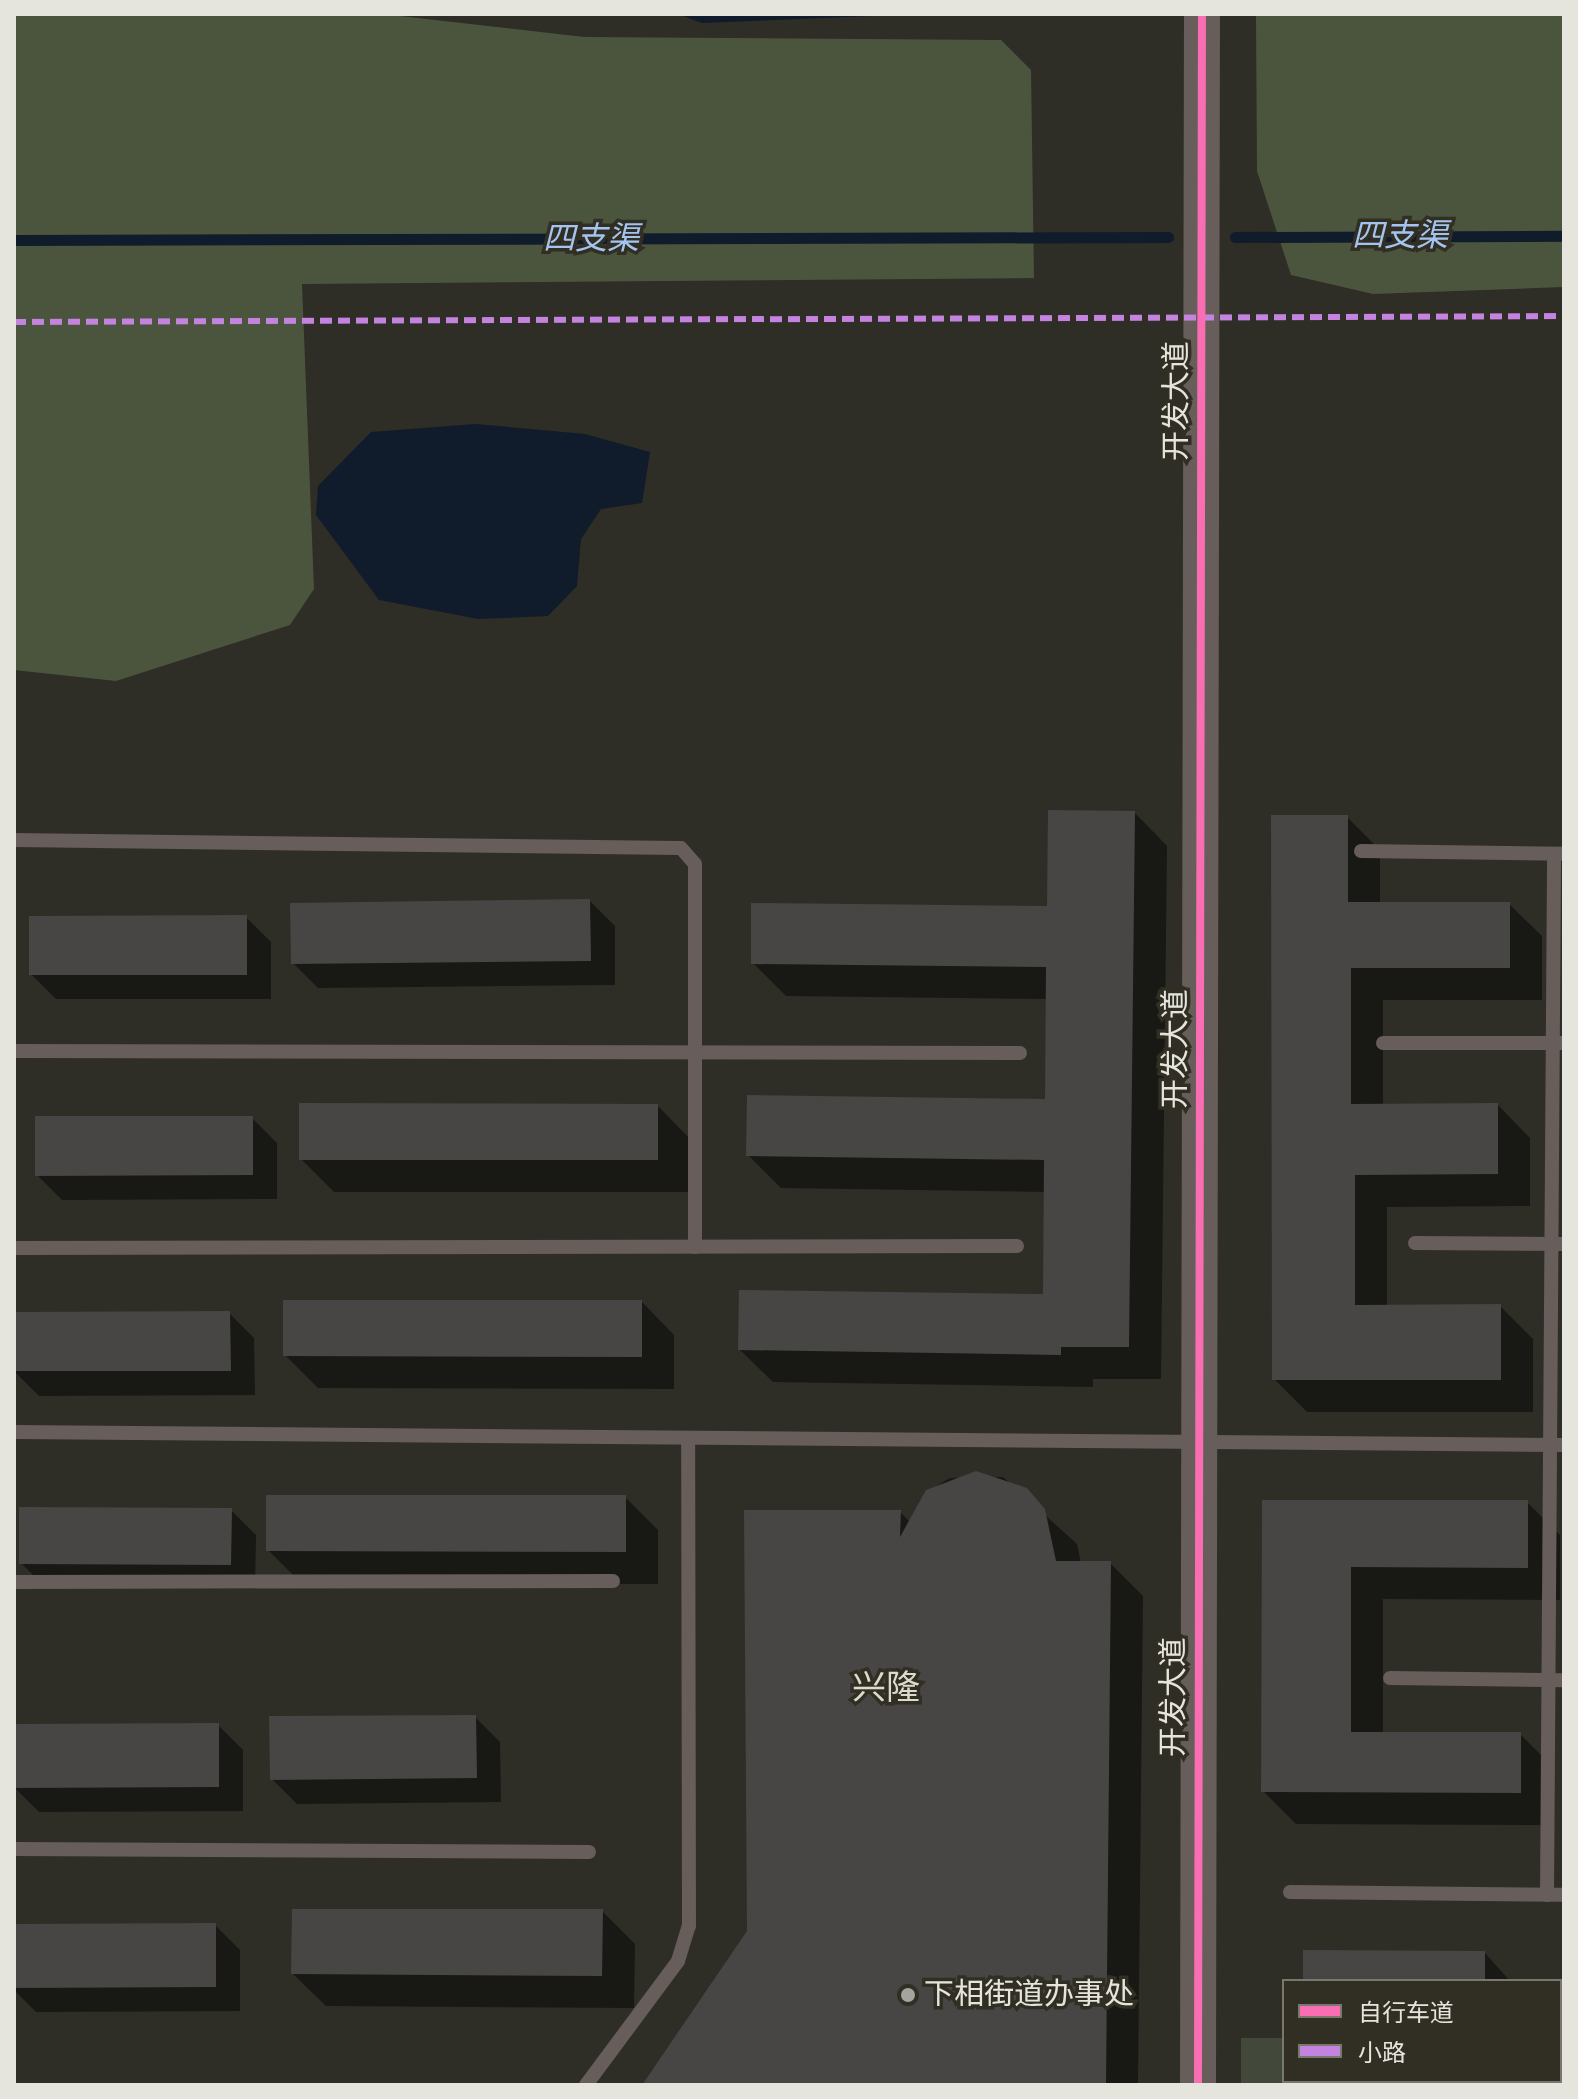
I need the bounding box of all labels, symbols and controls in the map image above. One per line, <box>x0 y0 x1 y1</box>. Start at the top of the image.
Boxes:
water label: 四支渠 <box>1352 217 1448 255</box>
water label: 四支渠 <box>543 220 639 258</box>
street label: 开发大道 <box>1159 341 1195 461</box>
street label: 开发大道 <box>1158 989 1194 1109</box>
street label: 开发大道 <box>1156 1637 1192 1757</box>
district label: 兴隆 <box>852 1670 920 1710</box>
place label: 下相街道办事处 <box>924 1977 1134 2013</box>
legend <box>1282 1979 1562 2083</box>
marker: 下相街道办事处 <box>899 1986 917 2004</box>
text: 自行车道 <box>1358 2002 1454 2026</box>
text: 小路 <box>1358 2042 1406 2066</box>

